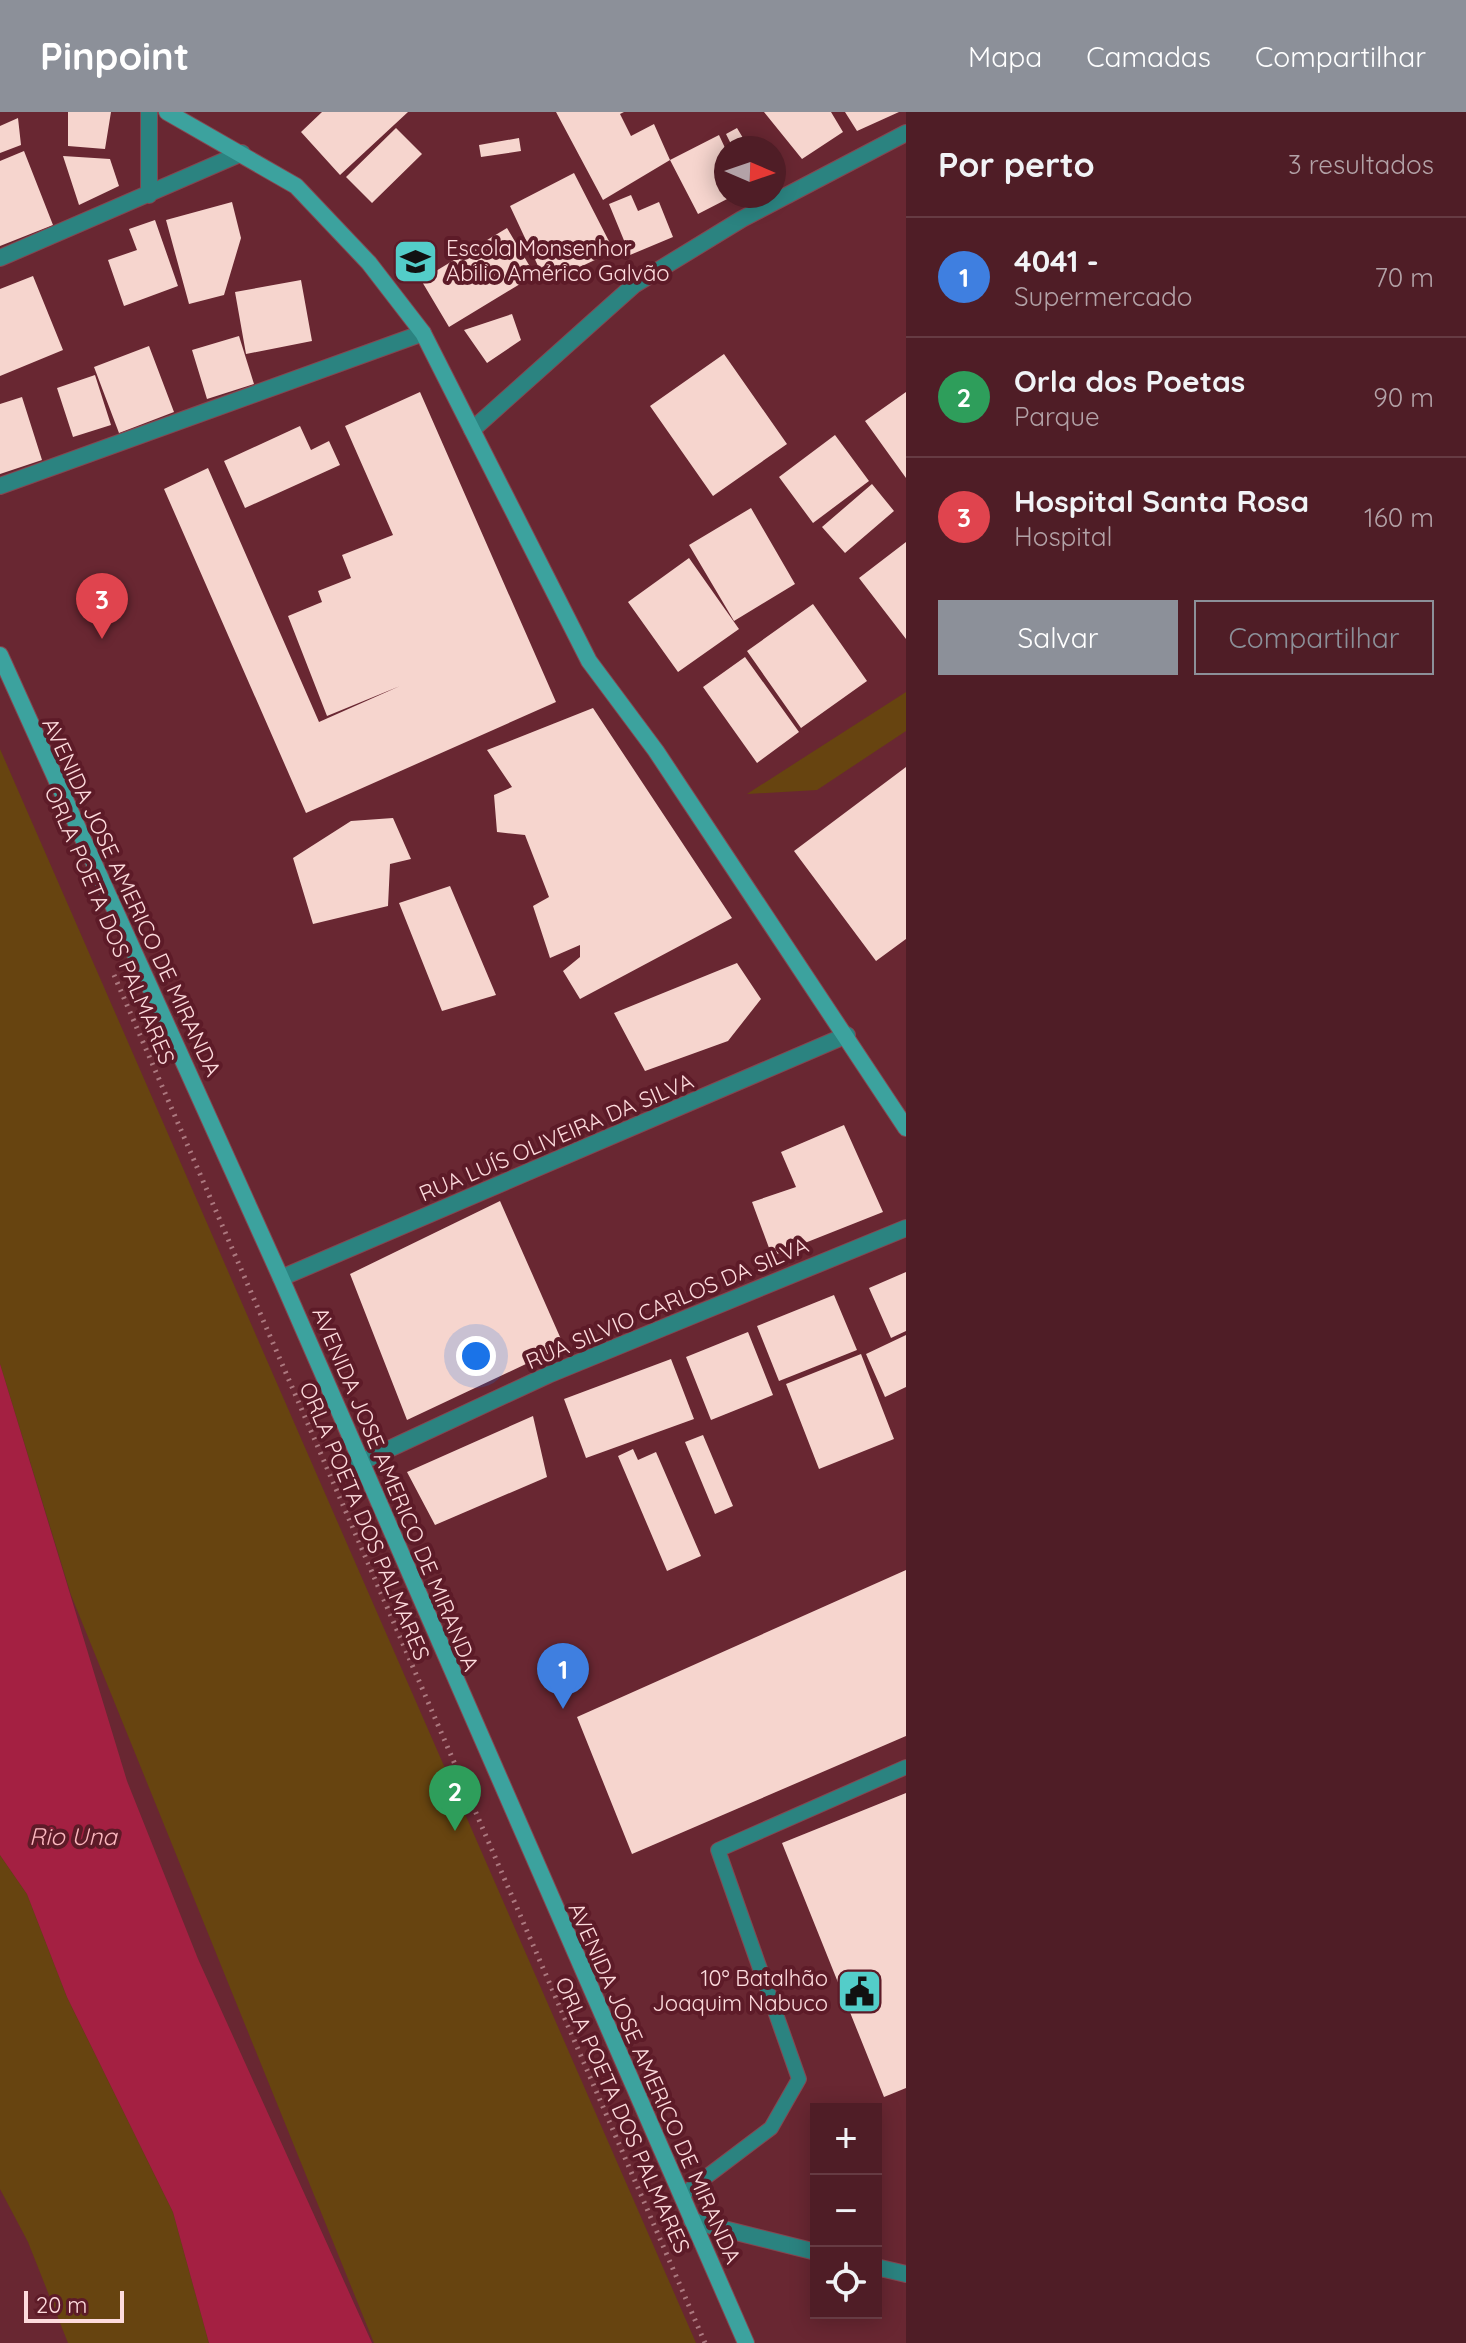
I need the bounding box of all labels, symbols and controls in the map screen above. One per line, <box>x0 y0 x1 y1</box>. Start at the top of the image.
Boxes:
text: Pinpoint <box>40 32 189 80</box>
text: Mapa <box>968 39 1042 74</box>
text: Camadas <box>1086 39 1211 74</box>
text: Compartilhar <box>1255 39 1426 74</box>
north arrow <box>714 136 786 208</box>
text: Por perto <box>938 143 1095 186</box>
text: 3 resultados <box>1288 148 1434 181</box>
place label: Escola Monsenhor Abilio Américo Galvão <box>446 234 670 287</box>
school or university icon: Escola Monsenhor Abilio Américo Galvão <box>391 237 439 285</box>
text: 4041 - <box>1014 242 1099 280</box>
text: 1 <box>959 261 969 294</box>
text: 70 m <box>1374 261 1434 294</box>
text: Supermercado <box>1014 280 1192 313</box>
text: Orla dos Poetas <box>1014 362 1245 400</box>
text: 2 <box>957 381 971 414</box>
text: 90 m <box>1373 381 1434 414</box>
text: Parque <box>1014 400 1100 433</box>
text: Hospital Santa Rosa <box>1014 482 1309 520</box>
text: 3 <box>957 501 971 534</box>
text: 160 m <box>1364 501 1434 534</box>
text: Hospital <box>1014 520 1113 553</box>
pin: 3 <box>76 573 128 639</box>
button: Salvar <box>938 600 1178 675</box>
button: Compartilhar <box>1194 600 1434 675</box>
street label: AVENIDA JOSE AMERICO DE MIRANDA <box>36 713 228 1081</box>
street label: ORLA POETA DOS PALMARES <box>39 782 181 1068</box>
street label: RUA LUÍS OLIVEIRA DA SILVA <box>415 1066 697 1208</box>
street label: RUA SILVIO CARLOS DA SILVA <box>521 1231 813 1375</box>
street label: AVENIDA JOSE AMERICO DE MIRANDA <box>306 1303 486 1675</box>
your location <box>456 1336 496 1376</box>
street label: ORLA POETA DOS PALMARES <box>294 1378 436 1664</box>
pin: 1 <box>537 1643 589 1709</box>
pin: 2 <box>429 1765 481 1831</box>
water label: Rio Una <box>29 1821 118 1851</box>
street label: AVENIDA JOSE AMERICO DE MIRANDA <box>562 1898 748 2268</box>
place label: 10º Batalhão Joaquim Nabuco <box>652 1964 828 2017</box>
public building icon: 10º Batalhão Joaquim Nabuco <box>835 1967 883 2015</box>
street label: ORLA POETA DOS PALMARES <box>549 1972 697 2258</box>
map controls <box>810 2103 882 2319</box>
button: + <box>810 2103 882 2175</box>
button: − <box>810 2175 882 2247</box>
button: locate <box>810 2247 882 2319</box>
scale bar <box>24 2287 124 2323</box>
text: 20 m <box>36 2291 87 2319</box>

